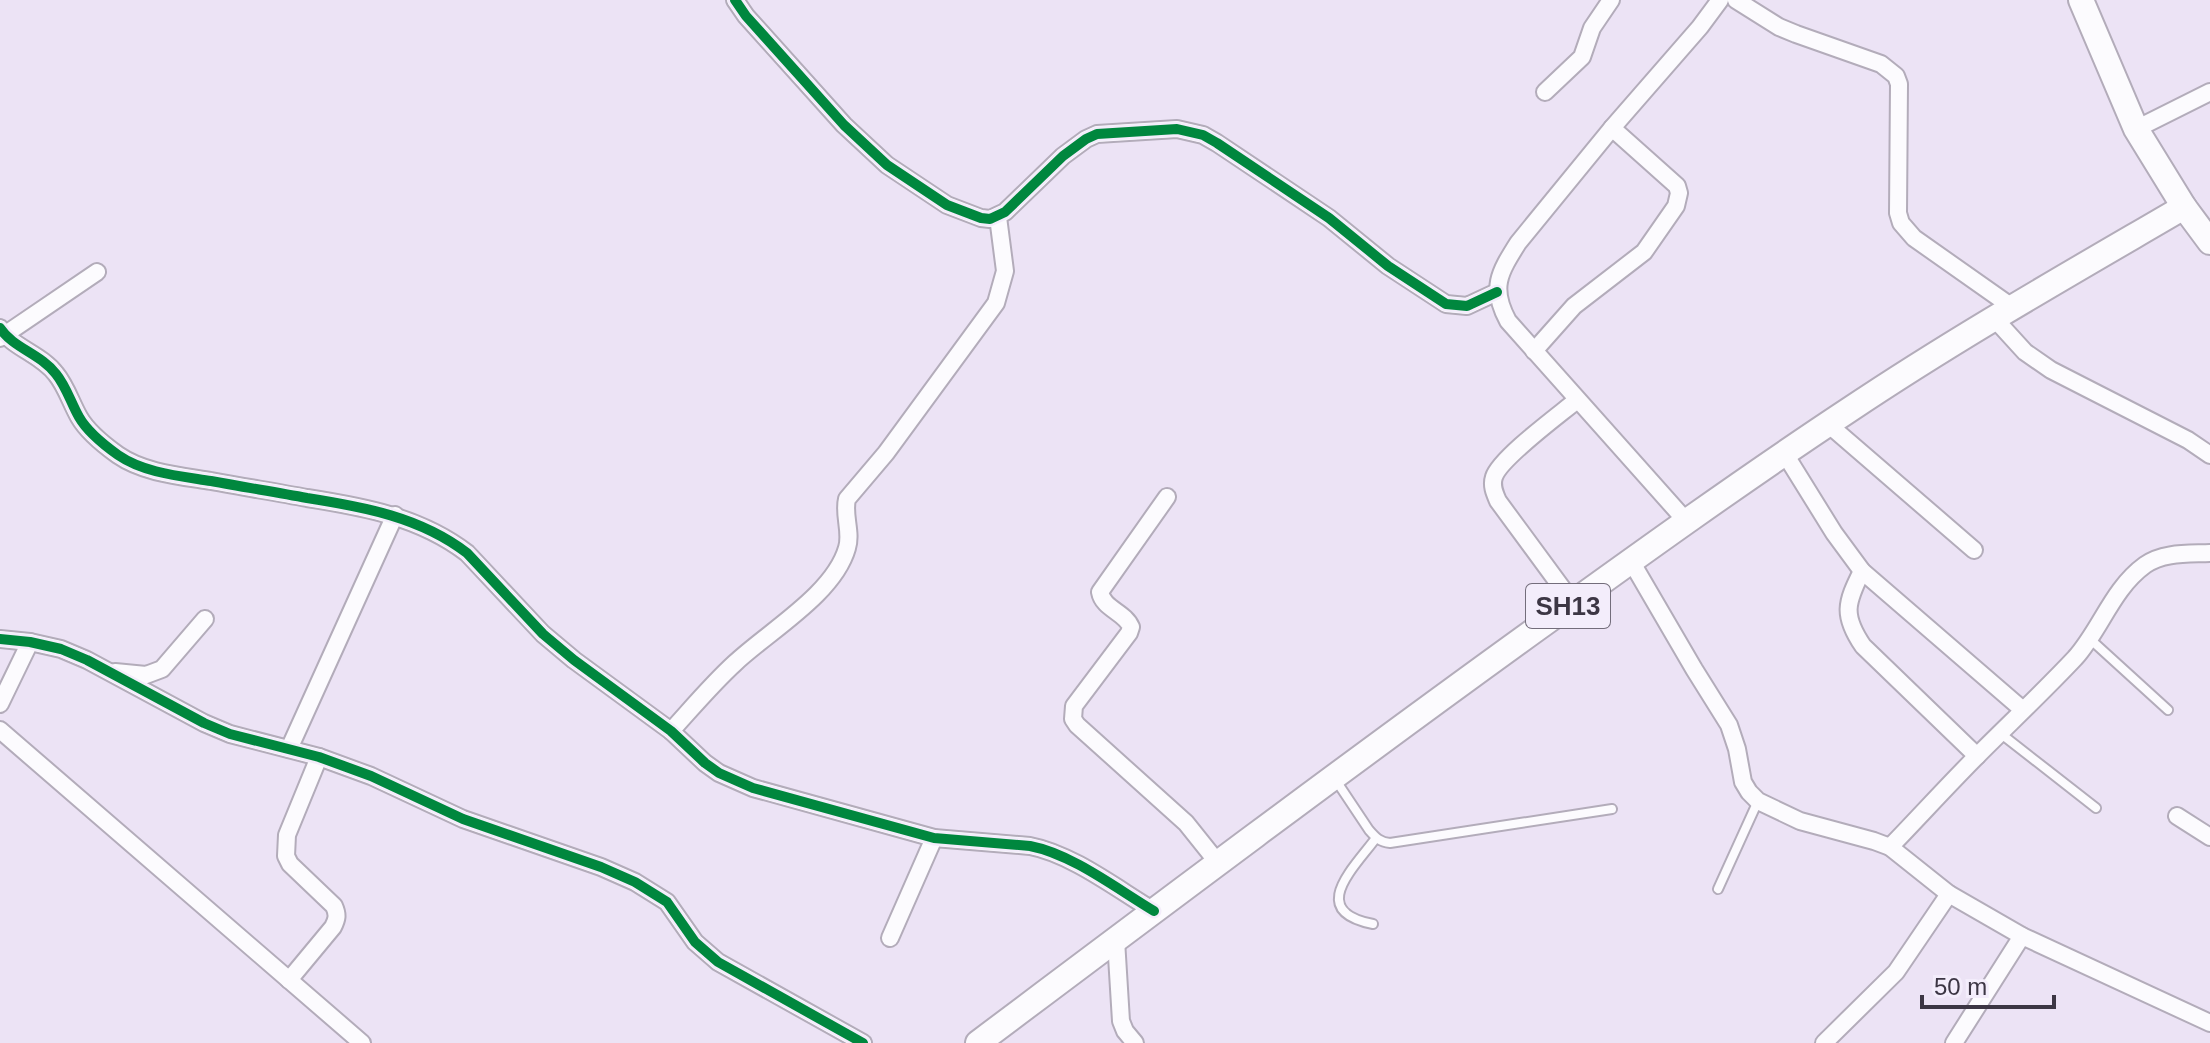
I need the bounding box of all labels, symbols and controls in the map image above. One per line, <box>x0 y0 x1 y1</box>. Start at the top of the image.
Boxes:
road number: SH13 <box>1526 584 1610 628</box>
scale bar <box>1922 959 2054 1009</box>
text: 50 m <box>1934 973 1987 1000</box>

